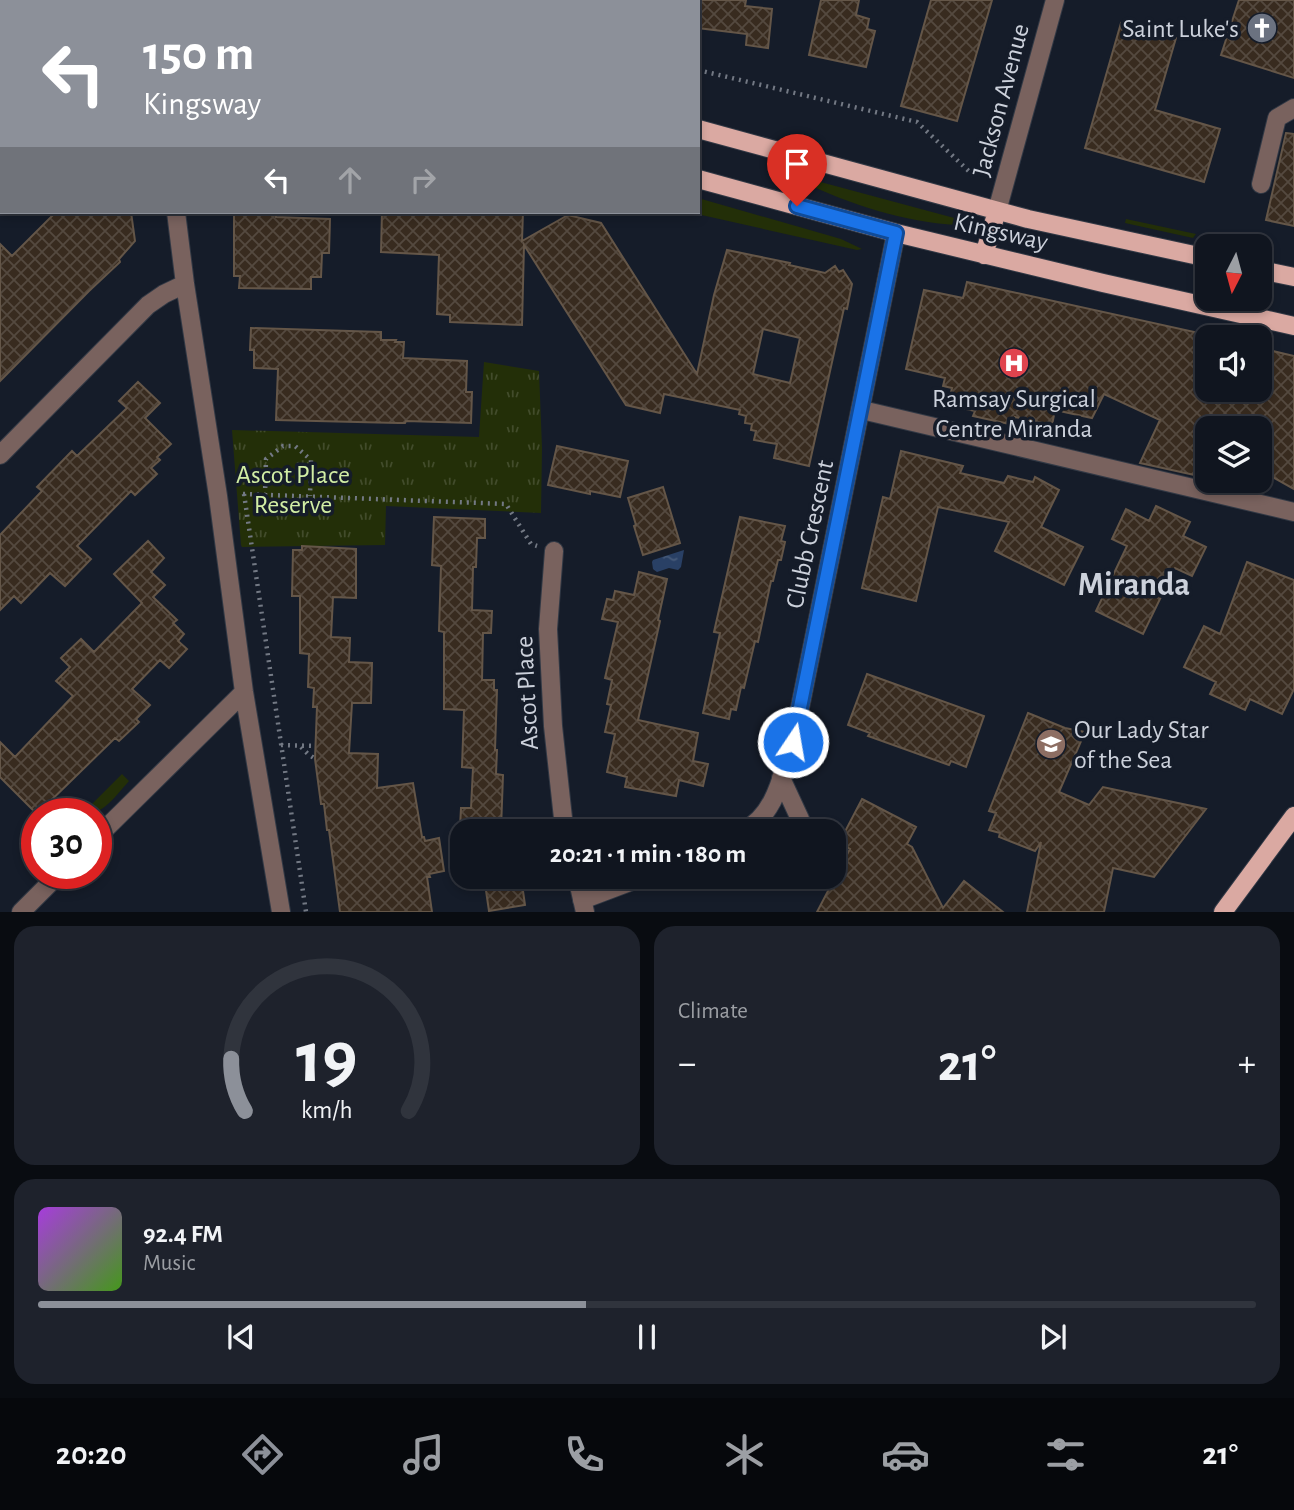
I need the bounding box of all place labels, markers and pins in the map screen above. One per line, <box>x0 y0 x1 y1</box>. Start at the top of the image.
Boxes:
church icon: Saint Luke's <box>1245 11 1279 45</box>
place label: Saint Luke's <box>1122 16 1239 42</box>
pin <box>767 134 827 206</box>
hospital icon: Ramsay Surgical Centre Miranda <box>997 346 1031 380</box>
place label: Ramsay Surgical Centre Miranda <box>932 386 1096 442</box>
place label: Our Lady Star of the Sea <box>1074 717 1209 773</box>
school or university icon: Our Lady Star of the Sea <box>1034 727 1068 761</box>

